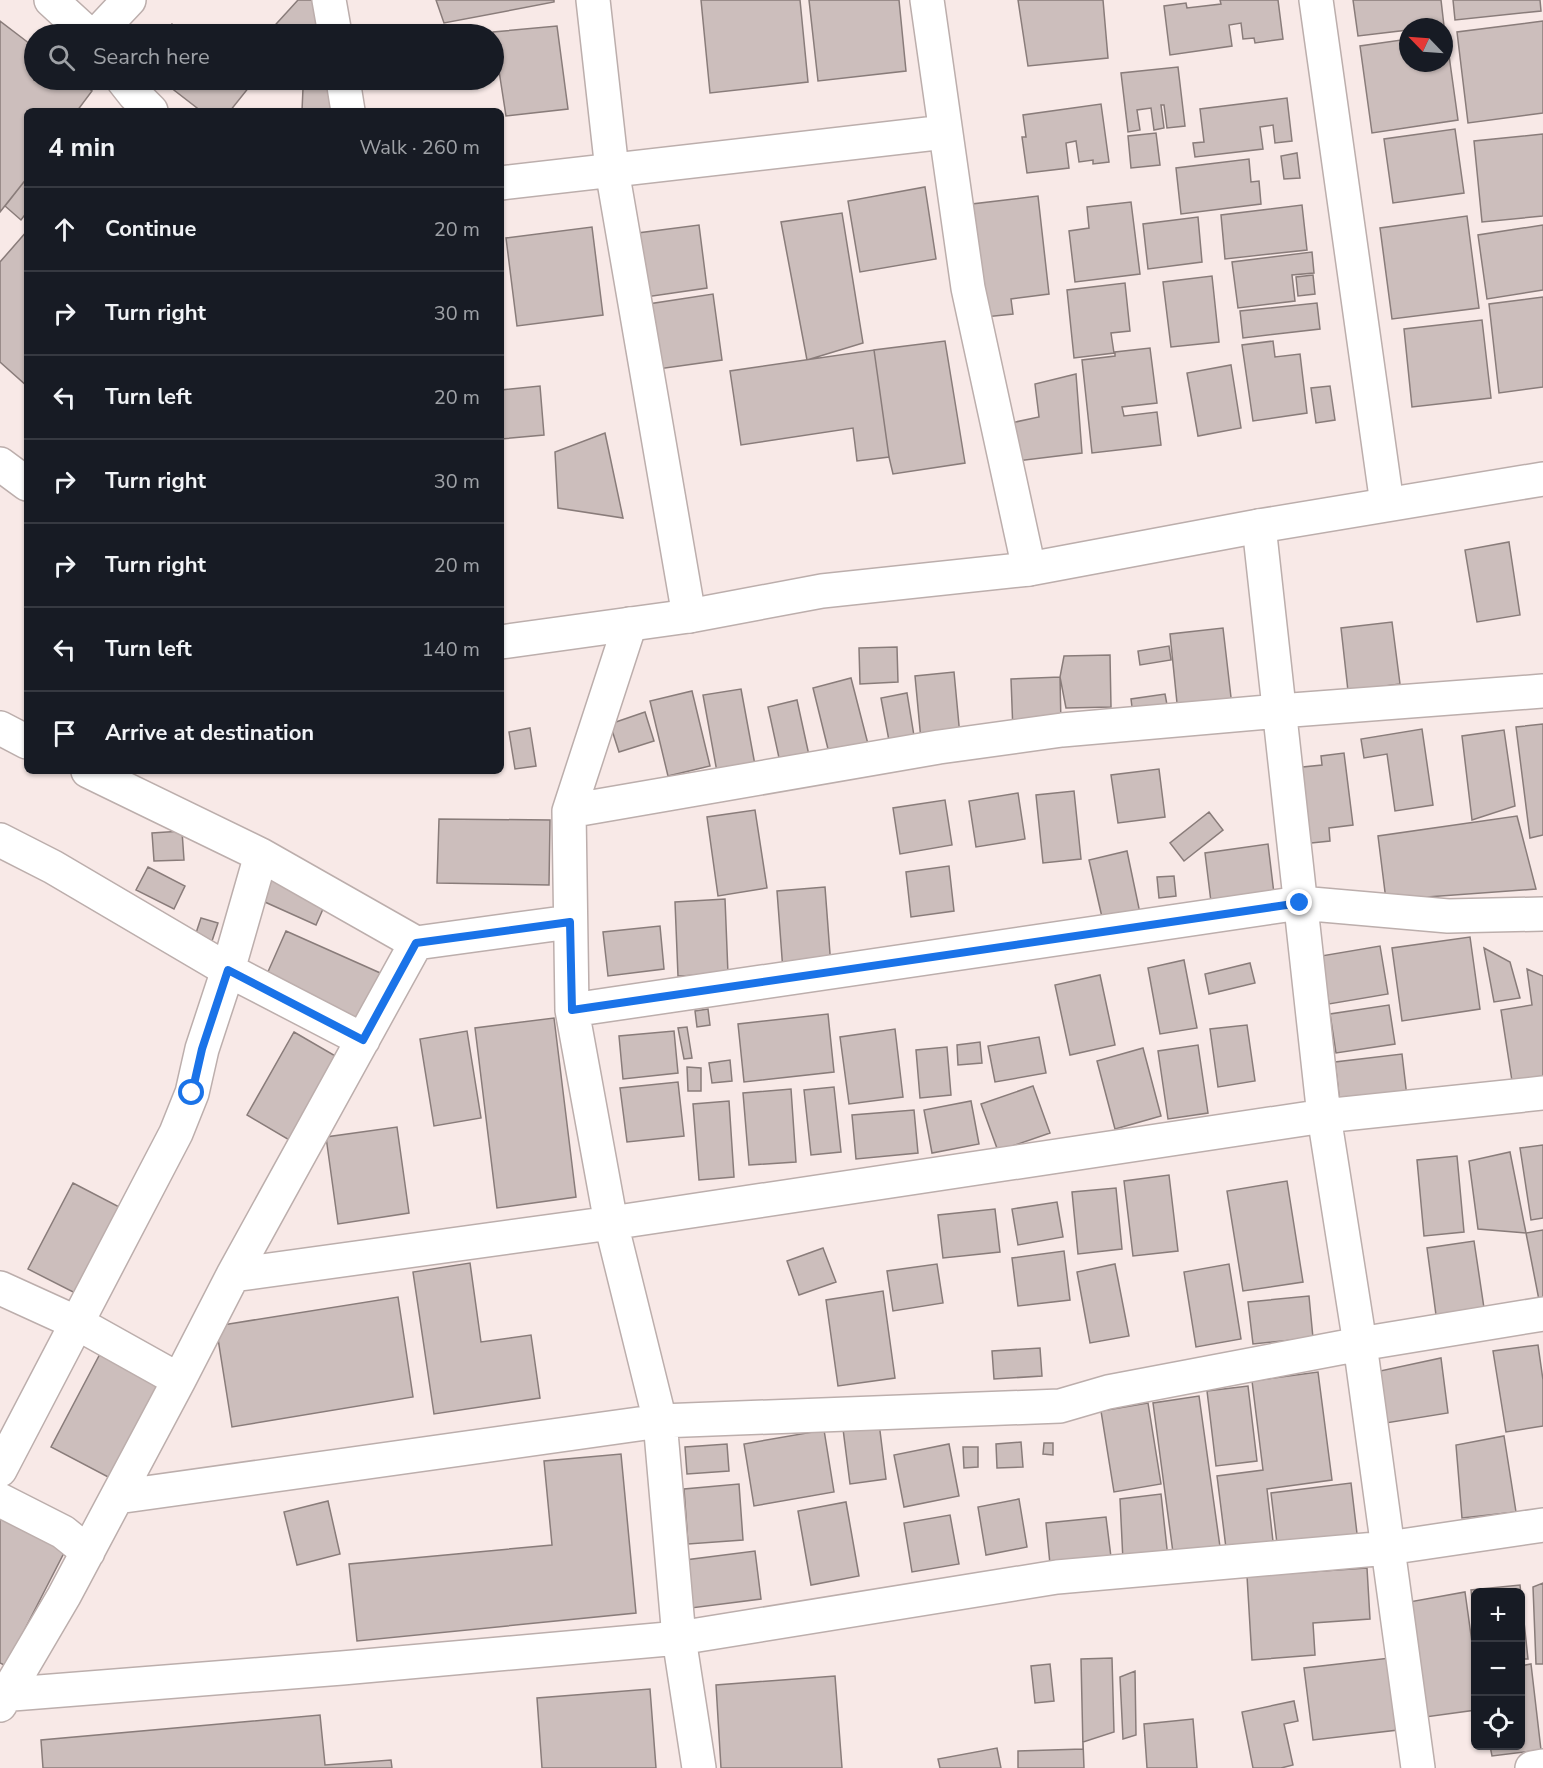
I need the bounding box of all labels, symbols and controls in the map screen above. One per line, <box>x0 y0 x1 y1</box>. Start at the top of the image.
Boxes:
north arrow <box>1399 18 1453 72</box>
search box <box>24 24 504 90</box>
icon: search <box>45 41 78 74</box>
text: Search here <box>93 42 210 72</box>
text: 4 min <box>48 130 115 165</box>
text: Walk · 260 m <box>360 134 480 161</box>
icon: ahead <box>48 213 81 246</box>
text: Continue <box>105 214 196 244</box>
text: 20 m <box>434 216 480 243</box>
icon: right <box>48 297 81 330</box>
text: Turn right <box>105 298 206 328</box>
text: 30 m <box>434 300 480 327</box>
icon: left <box>48 381 81 414</box>
text: Turn left <box>105 382 192 412</box>
text: 20 m <box>434 384 480 411</box>
icon: right <box>48 465 81 498</box>
text: Turn right <box>105 466 206 496</box>
text: 30 m <box>434 468 480 495</box>
icon: right <box>48 549 81 582</box>
text: Turn right <box>105 550 206 580</box>
text: 20 m <box>434 552 480 579</box>
icon: left <box>48 633 81 666</box>
text: Turn left <box>105 634 192 664</box>
text: 140 m <box>422 636 480 663</box>
icon: arrive <box>48 717 81 750</box>
text: Arrive at destination <box>105 718 314 748</box>
route end <box>1286 889 1312 915</box>
route start <box>178 1079 204 1105</box>
map controls <box>1471 1588 1525 1750</box>
button: + <box>1471 1588 1525 1642</box>
button: − <box>1471 1642 1525 1696</box>
button: locate <box>1471 1696 1525 1750</box>

